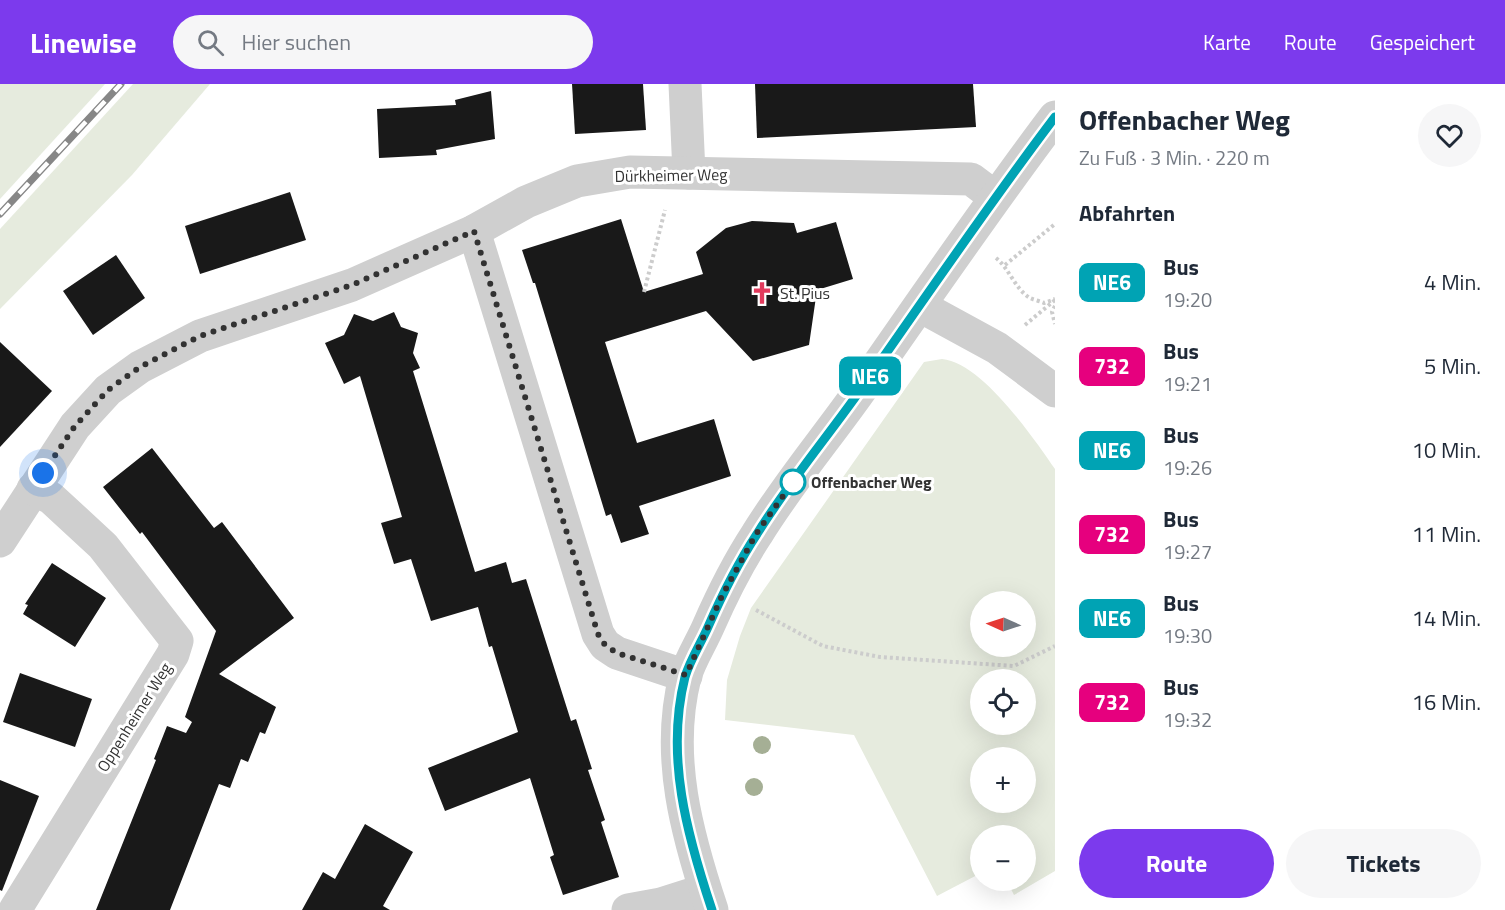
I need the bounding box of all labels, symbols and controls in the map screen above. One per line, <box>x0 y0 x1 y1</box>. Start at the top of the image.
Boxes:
search box <box>173 15 593 69</box>
text: Linewise <box>30 21 137 64</box>
text: Hier suchen <box>242 25 351 59</box>
icon: search <box>194 26 227 59</box>
text: Karte <box>1203 26 1251 58</box>
text: Route <box>1284 26 1337 58</box>
text: Gespeichert <box>1370 26 1475 58</box>
text: Offenbacher Weg <box>1079 98 1290 141</box>
button: heart <box>1418 104 1481 167</box>
text: Zu Fuß · 3 Min. · 220 m <box>1079 142 1270 173</box>
street label: Dürkheimer Weg <box>614 162 728 188</box>
text: Abfahrten <box>1079 196 1175 230</box>
text: Bus <box>1163 250 1199 284</box>
text: 4 Min. <box>1424 265 1481 299</box>
text: NE6 <box>1093 266 1131 298</box>
church icon: St. Pius <box>749 280 775 306</box>
place label: St. Pius <box>780 281 830 305</box>
text: 19:20 <box>1163 284 1212 315</box>
text: Bus <box>1163 334 1199 368</box>
text: 5 Min. <box>1424 349 1481 383</box>
text: 732 <box>1094 350 1130 382</box>
line badge: NE6 <box>836 356 904 396</box>
text: NE6 <box>851 360 889 392</box>
text: 19:21 <box>1163 368 1212 399</box>
text: Bus <box>1163 418 1199 452</box>
text: 10 Min. <box>1412 433 1481 467</box>
text: NE6 <box>1093 434 1131 466</box>
text: 19:26 <box>1163 452 1212 483</box>
your location <box>28 458 58 488</box>
marker: Offenbacher Weg <box>780 469 806 495</box>
place label: Offenbacher Weg <box>811 470 932 494</box>
text: Bus <box>1163 502 1199 536</box>
text: 11 Min. <box>1412 517 1481 551</box>
text: 732 <box>1094 518 1130 550</box>
text: 19:27 <box>1163 536 1212 567</box>
text: Bus <box>1163 586 1199 620</box>
north arrow <box>970 591 1036 657</box>
map controls <box>970 591 1036 891</box>
text: 14 Min. <box>1412 601 1481 635</box>
text: NE6 <box>1093 602 1131 634</box>
text: 19:30 <box>1163 620 1212 651</box>
street label: Oppenheimer Weg <box>91 658 177 776</box>
button: locate <box>970 669 1036 735</box>
text: Bus <box>1163 670 1199 704</box>
text: 16 Min. <box>1412 685 1481 719</box>
text: 732 <box>1094 686 1130 718</box>
text: 19:32 <box>1163 704 1212 735</box>
button: + <box>970 747 1036 813</box>
button: − <box>970 825 1036 891</box>
button: Route <box>1079 829 1274 898</box>
button: Tickets <box>1286 829 1481 898</box>

